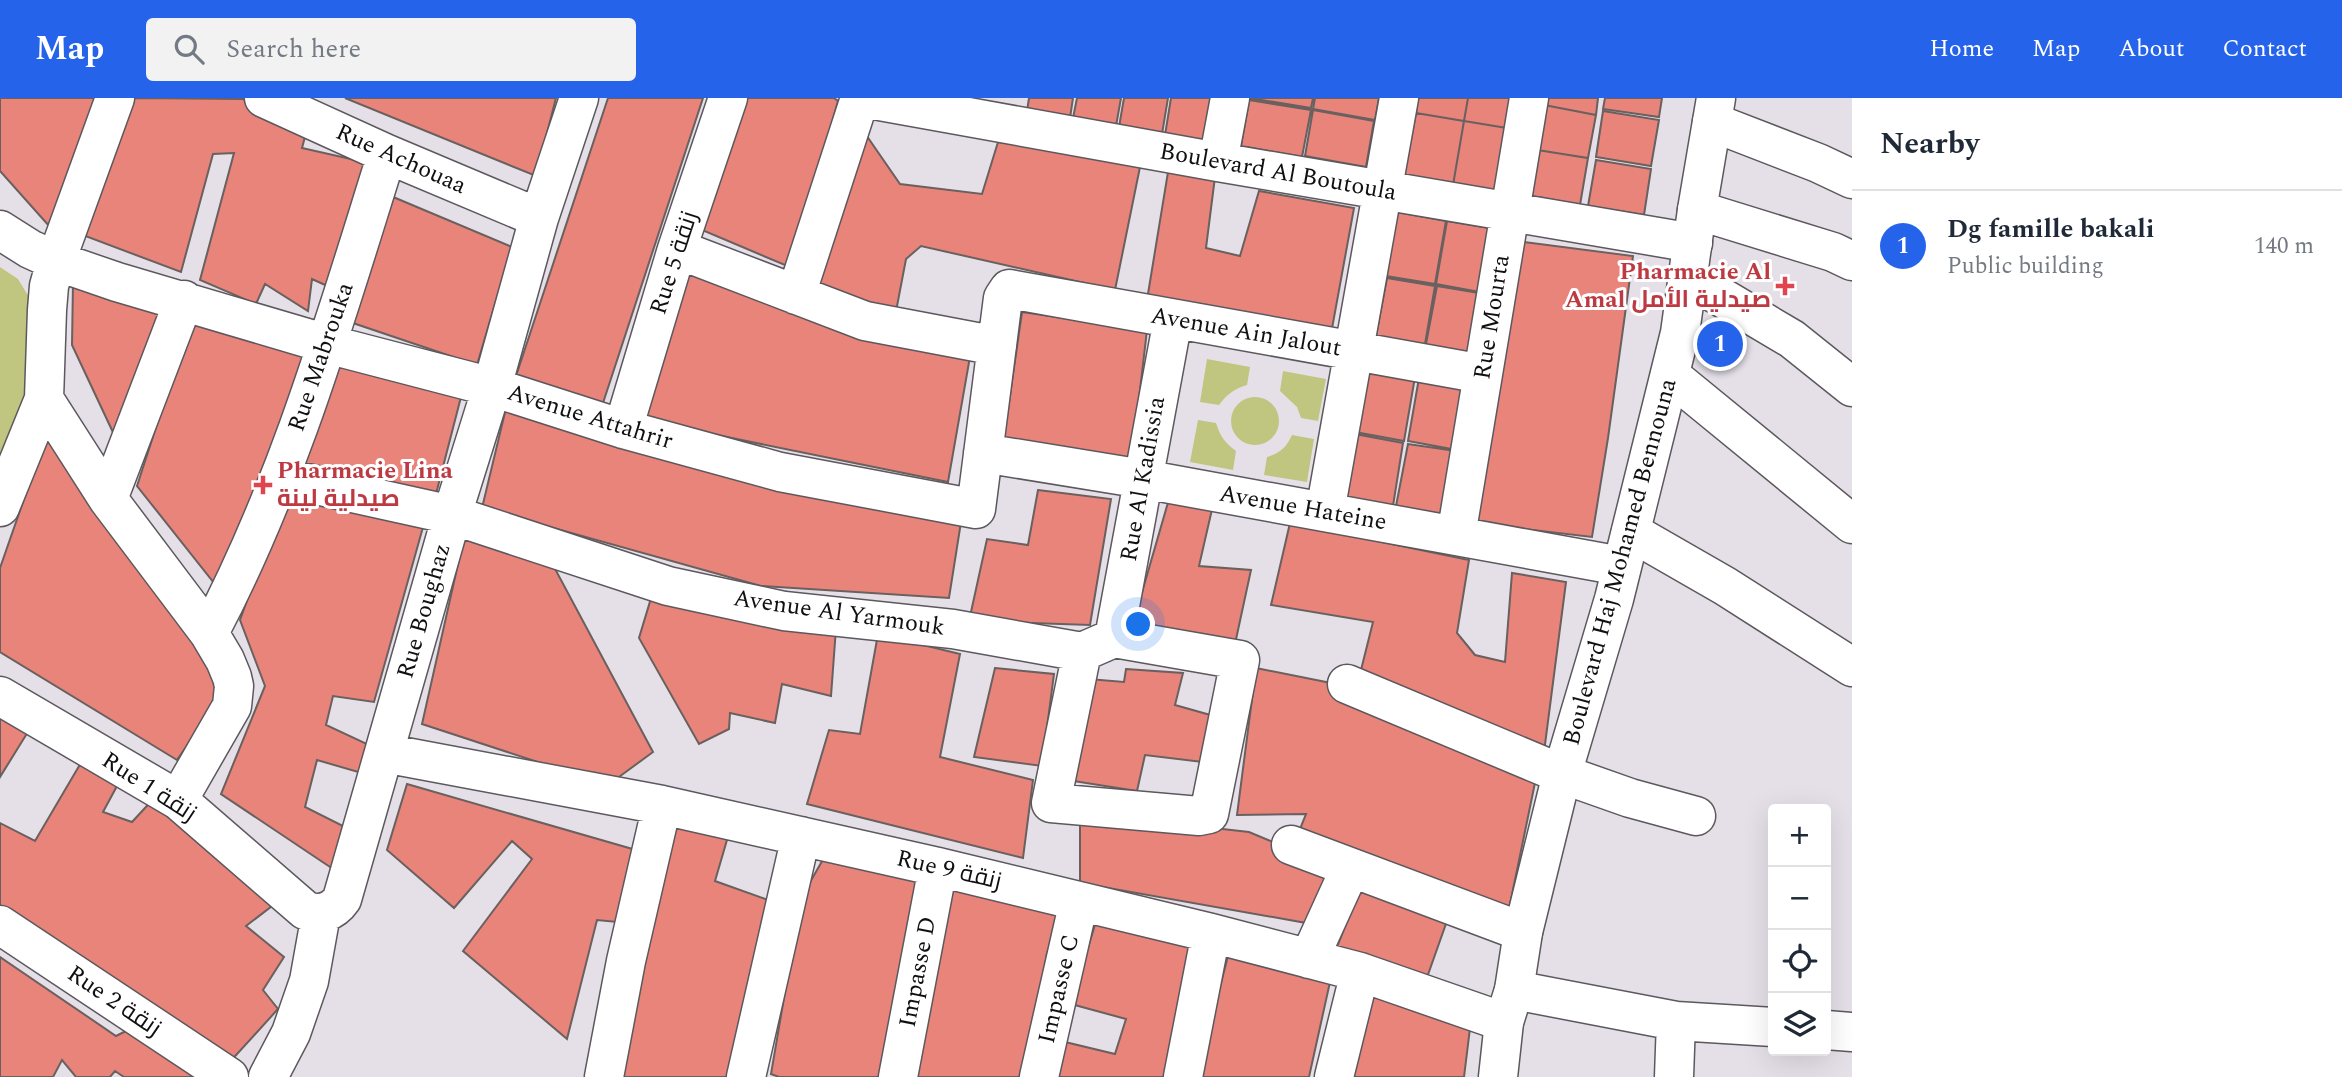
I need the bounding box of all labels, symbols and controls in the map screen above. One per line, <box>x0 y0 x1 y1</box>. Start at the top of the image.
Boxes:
search box <box>146 18 636 81</box>
text: Map <box>35 24 104 74</box>
text: Search here <box>226 29 361 69</box>
icon: search <box>170 30 208 68</box>
text: Home <box>1929 31 1994 67</box>
text: Map <box>2032 31 2080 67</box>
text: About <box>2118 31 2184 67</box>
text: Contact <box>2222 31 2307 67</box>
street label: Rue Achouaa <box>330 114 472 204</box>
text: Nearby <box>1880 121 1979 167</box>
street label: Boulevard Al Boutoula <box>1157 133 1400 211</box>
street label: Rue 5 زنقة <box>640 207 708 319</box>
text: Dg famille bakali <box>1947 209 2154 249</box>
text: 1 <box>1897 229 1909 264</box>
text: 140 m <box>2254 229 2314 264</box>
text: Public building <box>1947 249 2104 284</box>
street label: Rue Mourta <box>1464 252 1520 382</box>
place label: Pharmacie Al Amal صيدلية الأمل <box>1565 254 1771 318</box>
street label: Rue Mabrouka <box>279 277 363 436</box>
marker: Pharmacie Al Amal صيدلية الأمل <box>1777 278 1793 294</box>
street label: Avenue Ain Jalout <box>1148 298 1344 366</box>
pin: 1 <box>1697 318 1743 370</box>
street label: Boulevard Haj Mohamed Bennouna <box>1554 374 1686 750</box>
street label: Avenue Attahrir <box>503 375 677 459</box>
street label: Rue Al Kadissia <box>1111 393 1175 564</box>
place label: Pharmacie Lina صيدلية لينة <box>277 453 454 517</box>
street label: Avenue Hateine <box>1216 476 1390 540</box>
marker: Pharmacie Lina صيدلية لينة <box>255 477 271 493</box>
street label: Rue Boughaz <box>388 539 460 683</box>
street label: Avenue Al Yarmouk <box>731 580 947 646</box>
your location <box>1121 607 1155 641</box>
street label: Rue 1 زنقة <box>94 743 204 831</box>
map controls <box>1768 804 1831 1056</box>
button: + <box>1768 804 1831 867</box>
street label: Rue 9 زنقة <box>893 840 1005 900</box>
button: − <box>1768 867 1831 930</box>
street label: Impasse D <box>890 914 946 1030</box>
button: locate <box>1768 930 1831 993</box>
street label: Impasse C <box>1029 931 1089 1047</box>
street label: Rue 2 زنقة <box>60 956 168 1046</box>
button: layers <box>1768 993 1831 1056</box>

